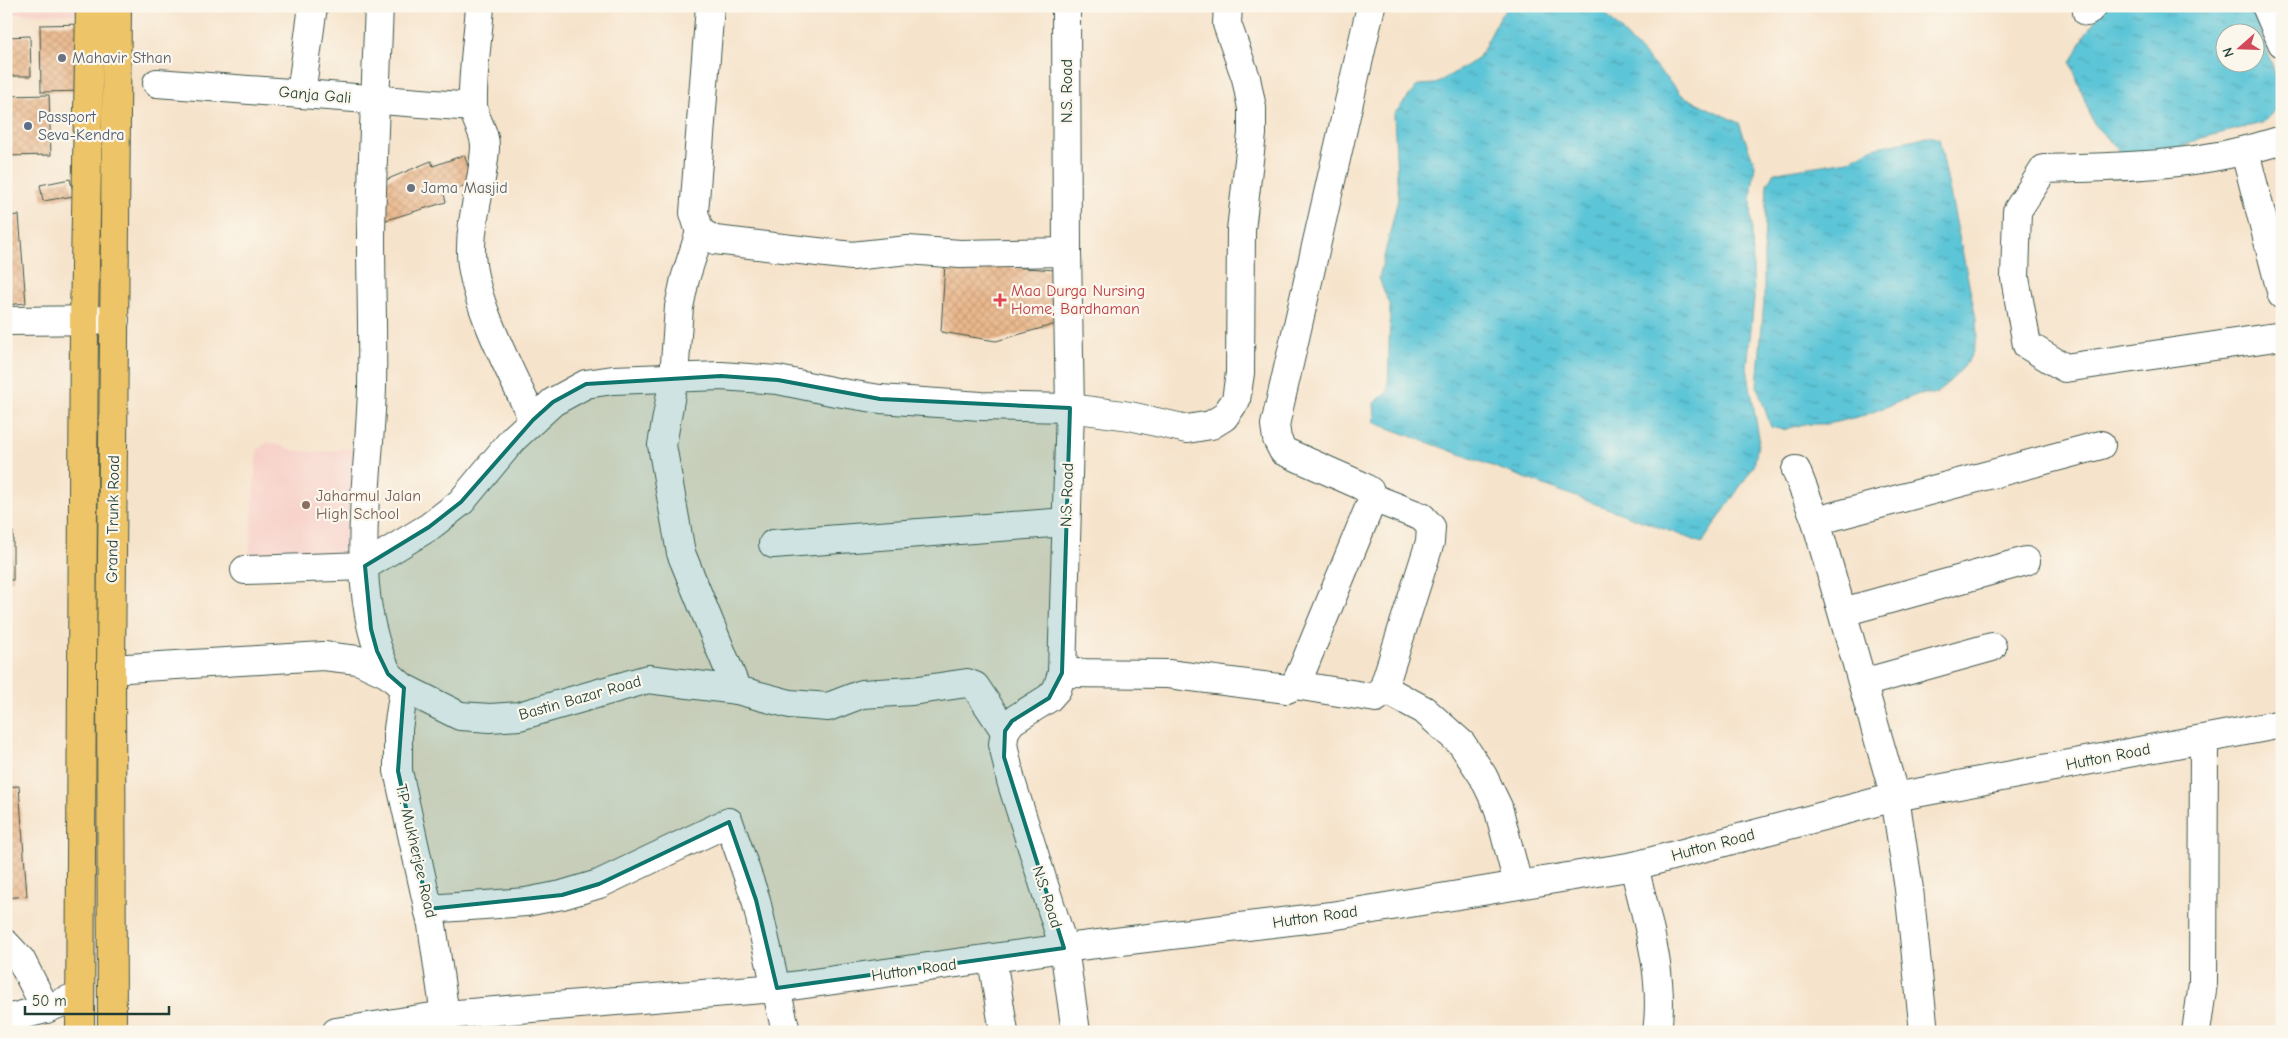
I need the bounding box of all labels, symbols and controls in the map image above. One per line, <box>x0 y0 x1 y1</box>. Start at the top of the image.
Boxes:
north arrow <box>2216 22 2266 72</box>
text: N <box>2219 45 2238 59</box>
place label: Mahavir Sthan <box>72 49 172 67</box>
marker: Mahavir Sthan <box>56 52 68 64</box>
street label: N.S. Road <box>1058 59 1076 123</box>
street label: Ganja Gali <box>278 83 352 107</box>
place label: Passport Seva-Kendra <box>38 108 125 144</box>
marker: Passport Seva-Kendra <box>22 120 34 132</box>
place label: Jama Masjid <box>421 179 508 197</box>
marker: Jama Masjid <box>405 182 417 194</box>
place label: Maa Durga Nursing Home, Bardhaman <box>1011 282 1145 318</box>
marker: Maa Durga Nursing Home, Bardhaman <box>993 293 1007 307</box>
street label: Grand Trunk Road <box>103 455 123 583</box>
street label: N.S. Road <box>1057 463 1077 527</box>
place label: Jaharmul Jalan High School <box>316 487 421 523</box>
marker: Jaharmul Jalan High School <box>300 499 312 511</box>
street label: Bastin Bazar Road <box>517 672 643 724</box>
street label: Hutton Road <box>2064 740 2152 774</box>
street label: T.P. Mukherjee Road <box>392 782 440 920</box>
street label: Hutton Road <box>1669 825 1757 865</box>
street label: N.S. Road <box>1029 864 1065 930</box>
street label: Hutton Road <box>1271 902 1359 932</box>
street label: Hutton Road <box>870 955 958 985</box>
scale bar <box>25 983 169 1015</box>
text: 50 m <box>32 992 67 1010</box>

